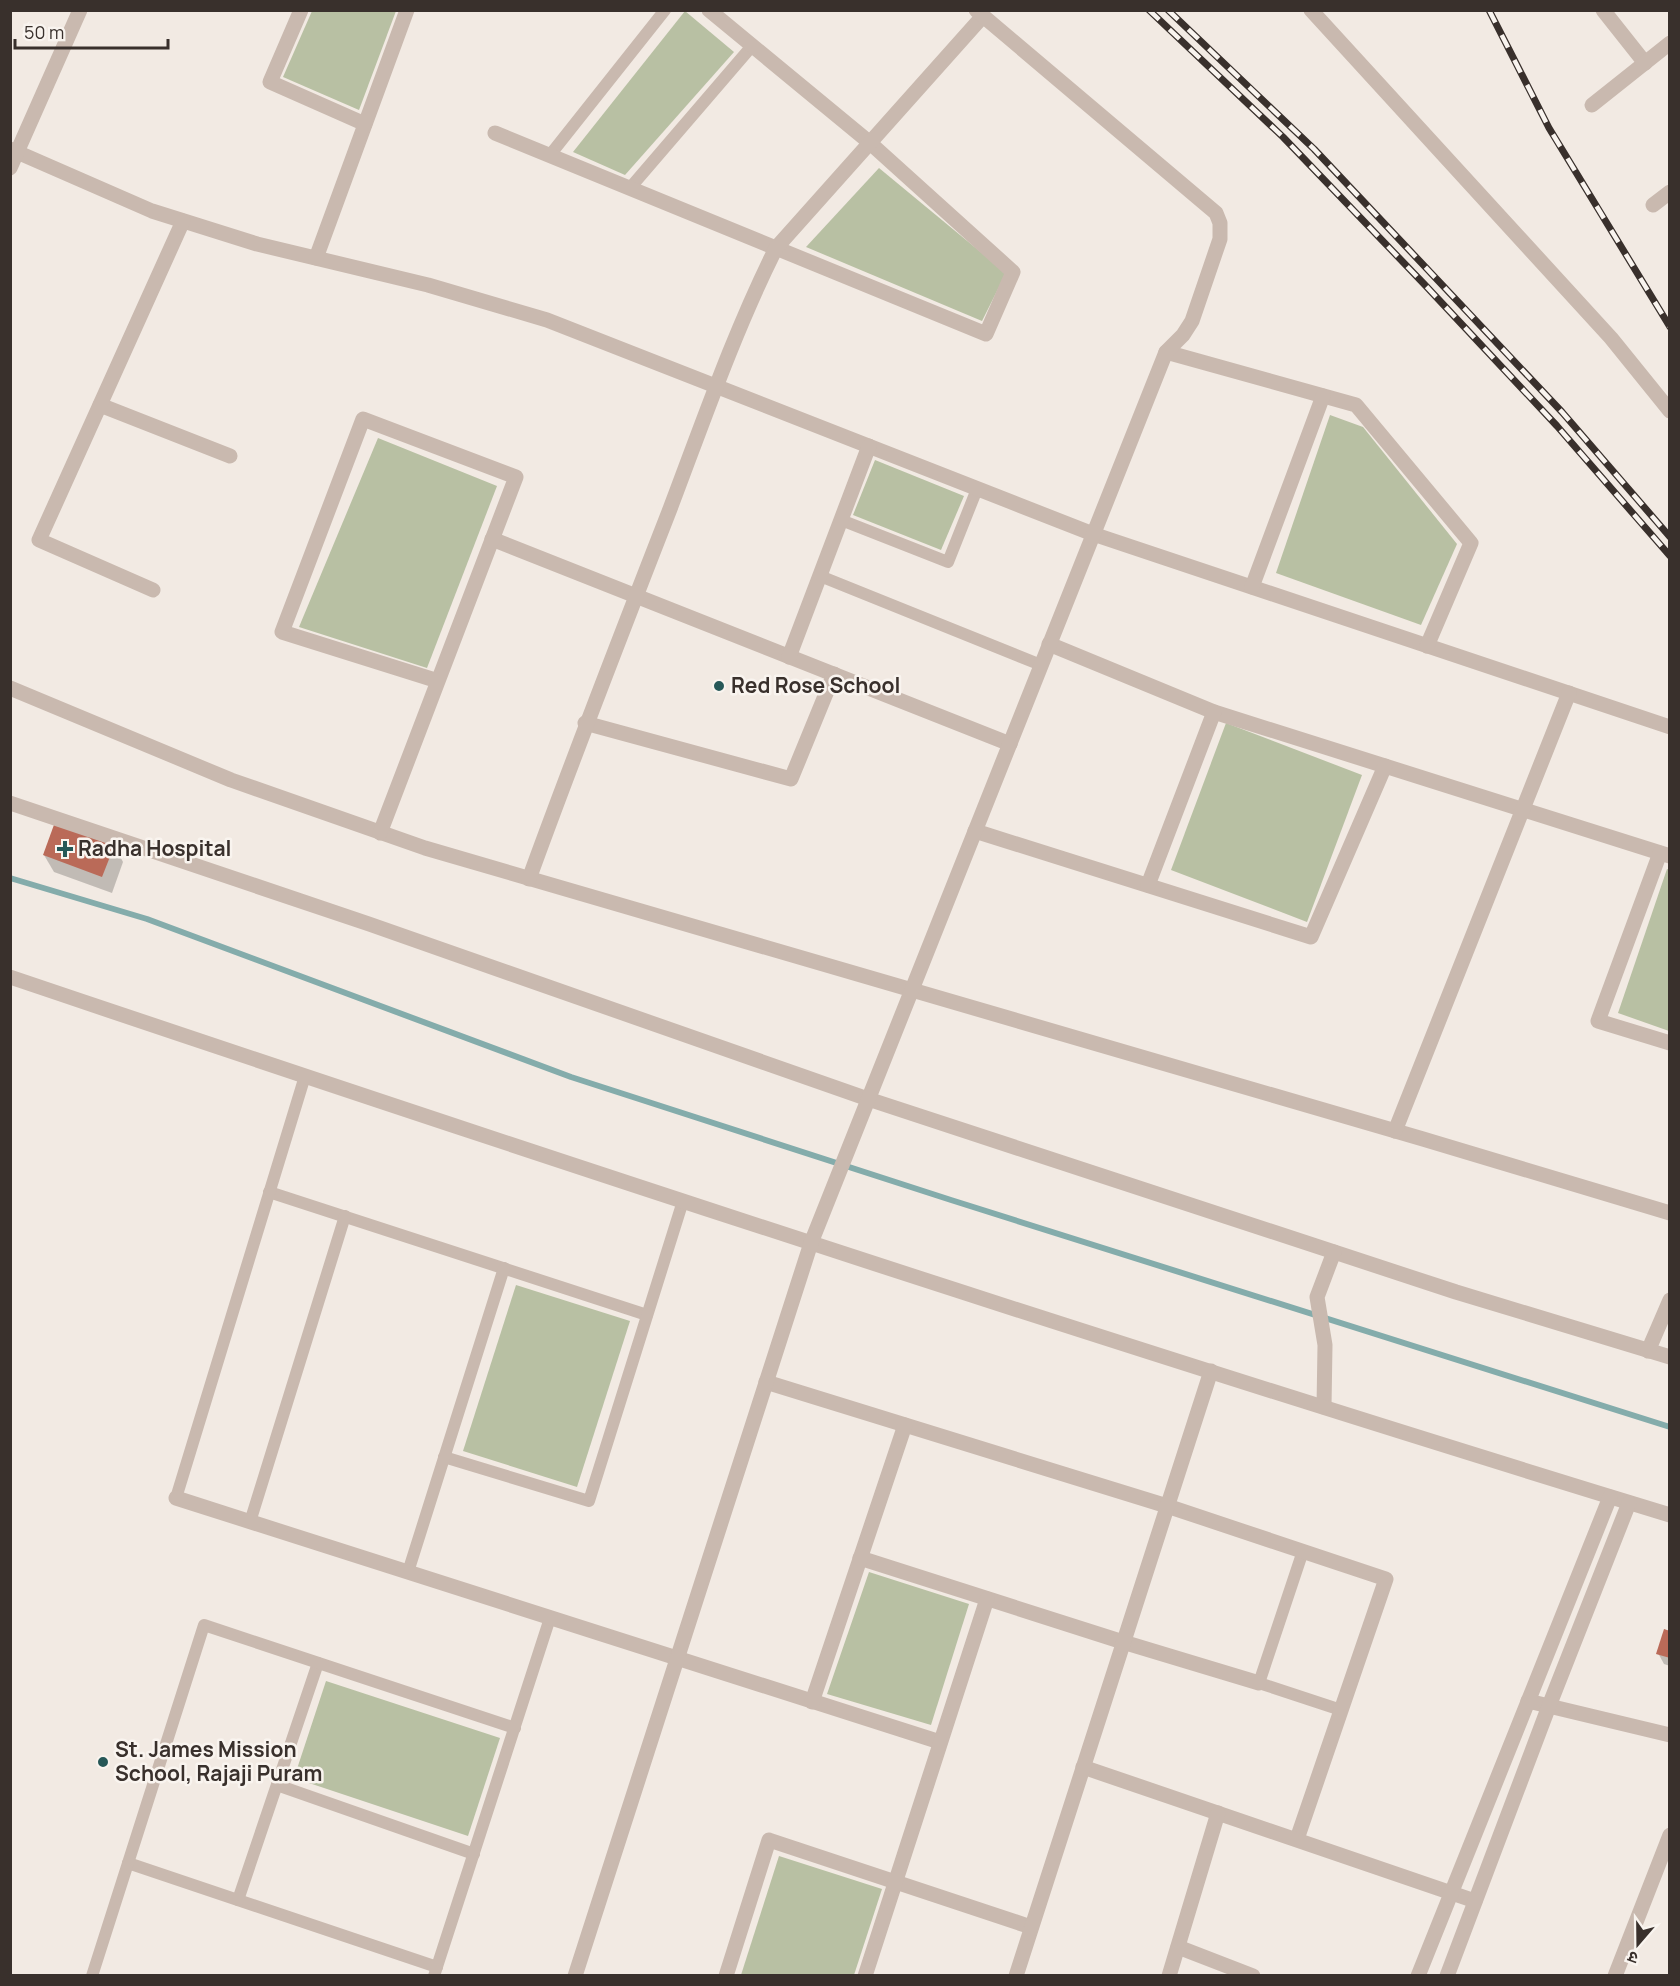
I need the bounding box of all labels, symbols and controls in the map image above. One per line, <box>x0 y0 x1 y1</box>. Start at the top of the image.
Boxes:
scale bar <box>15 12 168 50</box>
text: 50 m <box>24 20 64 44</box>
place label: Red Rose School <box>731 671 900 699</box>
marker: Red Rose School <box>712 679 726 693</box>
place label: Radha Hospital <box>78 834 232 862</box>
marker: Radha Hospital <box>56 840 74 858</box>
place label: St. James Mission School, Rajaji Puram <box>115 1735 322 1787</box>
marker: St. James Mission School, Rajaji Puram <box>96 1755 110 1769</box>
north arrow <box>1608 1914 1668 1974</box>
text: उ <box>1624 1946 1641 1970</box>

